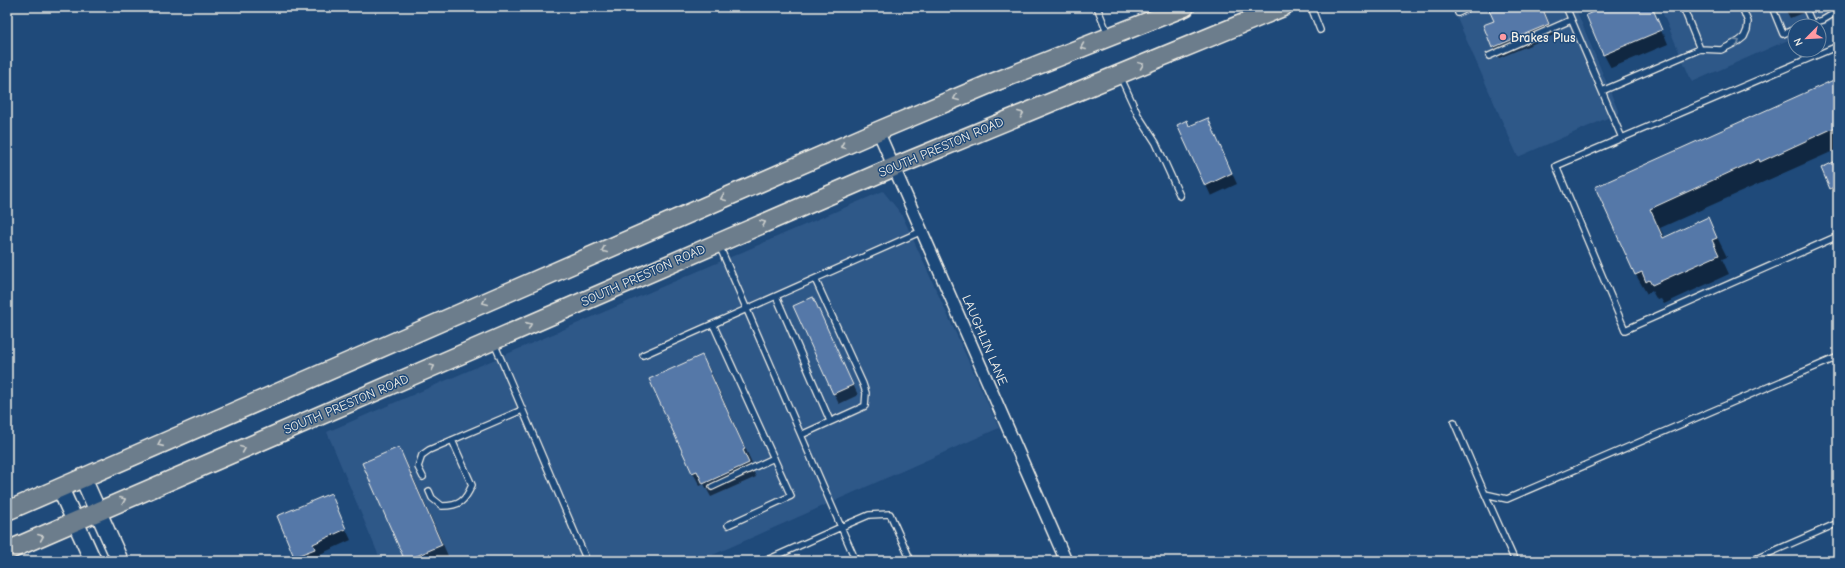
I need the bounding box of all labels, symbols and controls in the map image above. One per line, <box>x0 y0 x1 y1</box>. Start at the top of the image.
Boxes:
north arrow <box>1787 18 1827 58</box>
place label: Brakes Plus <box>1511 30 1576 45</box>
marker: Brakes Plus <box>1498 32 1508 42</box>
text: N <box>1791 36 1806 48</box>
one-way arrow <box>1733 39 1740 46</box>
one-way arrow <box>1080 42 1087 50</box>
one-way arrow <box>1138 61 1145 69</box>
one-way arrow <box>952 93 959 101</box>
one-way arrow <box>1018 111 1025 119</box>
street label: SOUTH PRESTON ROAD <box>876 114 1006 180</box>
one-way arrow <box>839 141 847 149</box>
one-way arrow <box>720 193 728 201</box>
one-way arrow <box>759 220 767 228</box>
street label: SOUTH PRESTON ROAD <box>579 241 707 309</box>
one-way arrow <box>601 245 609 253</box>
street label: LAUGHLIN LANE <box>959 293 1011 388</box>
one-way arrow <box>482 297 489 305</box>
one-way arrow <box>525 322 532 330</box>
one-way arrow <box>428 364 435 372</box>
street label: SOUTH PRESTON ROAD <box>281 371 411 437</box>
one-way arrow <box>156 439 164 447</box>
one-way arrow <box>238 446 246 454</box>
one-way arrow <box>120 497 127 505</box>
one-way arrow <box>38 533 45 541</box>

